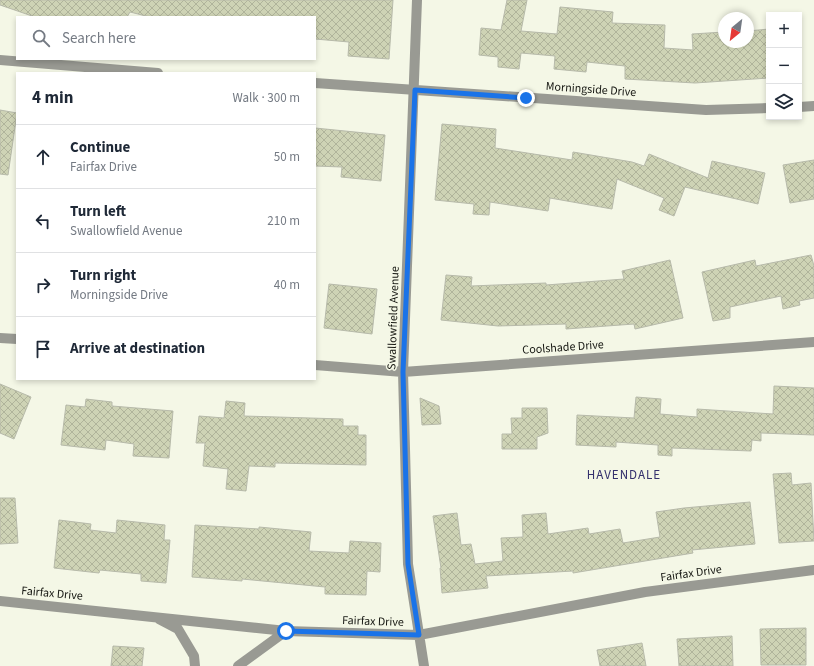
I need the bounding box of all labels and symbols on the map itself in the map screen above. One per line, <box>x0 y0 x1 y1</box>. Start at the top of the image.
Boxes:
north arrow <box>718 12 754 48</box>
street label: Morningside Drive <box>545 78 637 101</box>
route end <box>517 89 535 107</box>
street label: Swallowfield Avenue <box>383 266 404 370</box>
street label: Coolshade Drive <box>522 336 604 359</box>
district label: HAVENDALE <box>587 466 661 484</box>
street label: Fairfax Drive <box>659 561 723 586</box>
street label: Fairfax Drive <box>20 582 84 605</box>
street label: Fairfax Drive <box>342 612 404 631</box>
route start <box>277 622 295 640</box>

